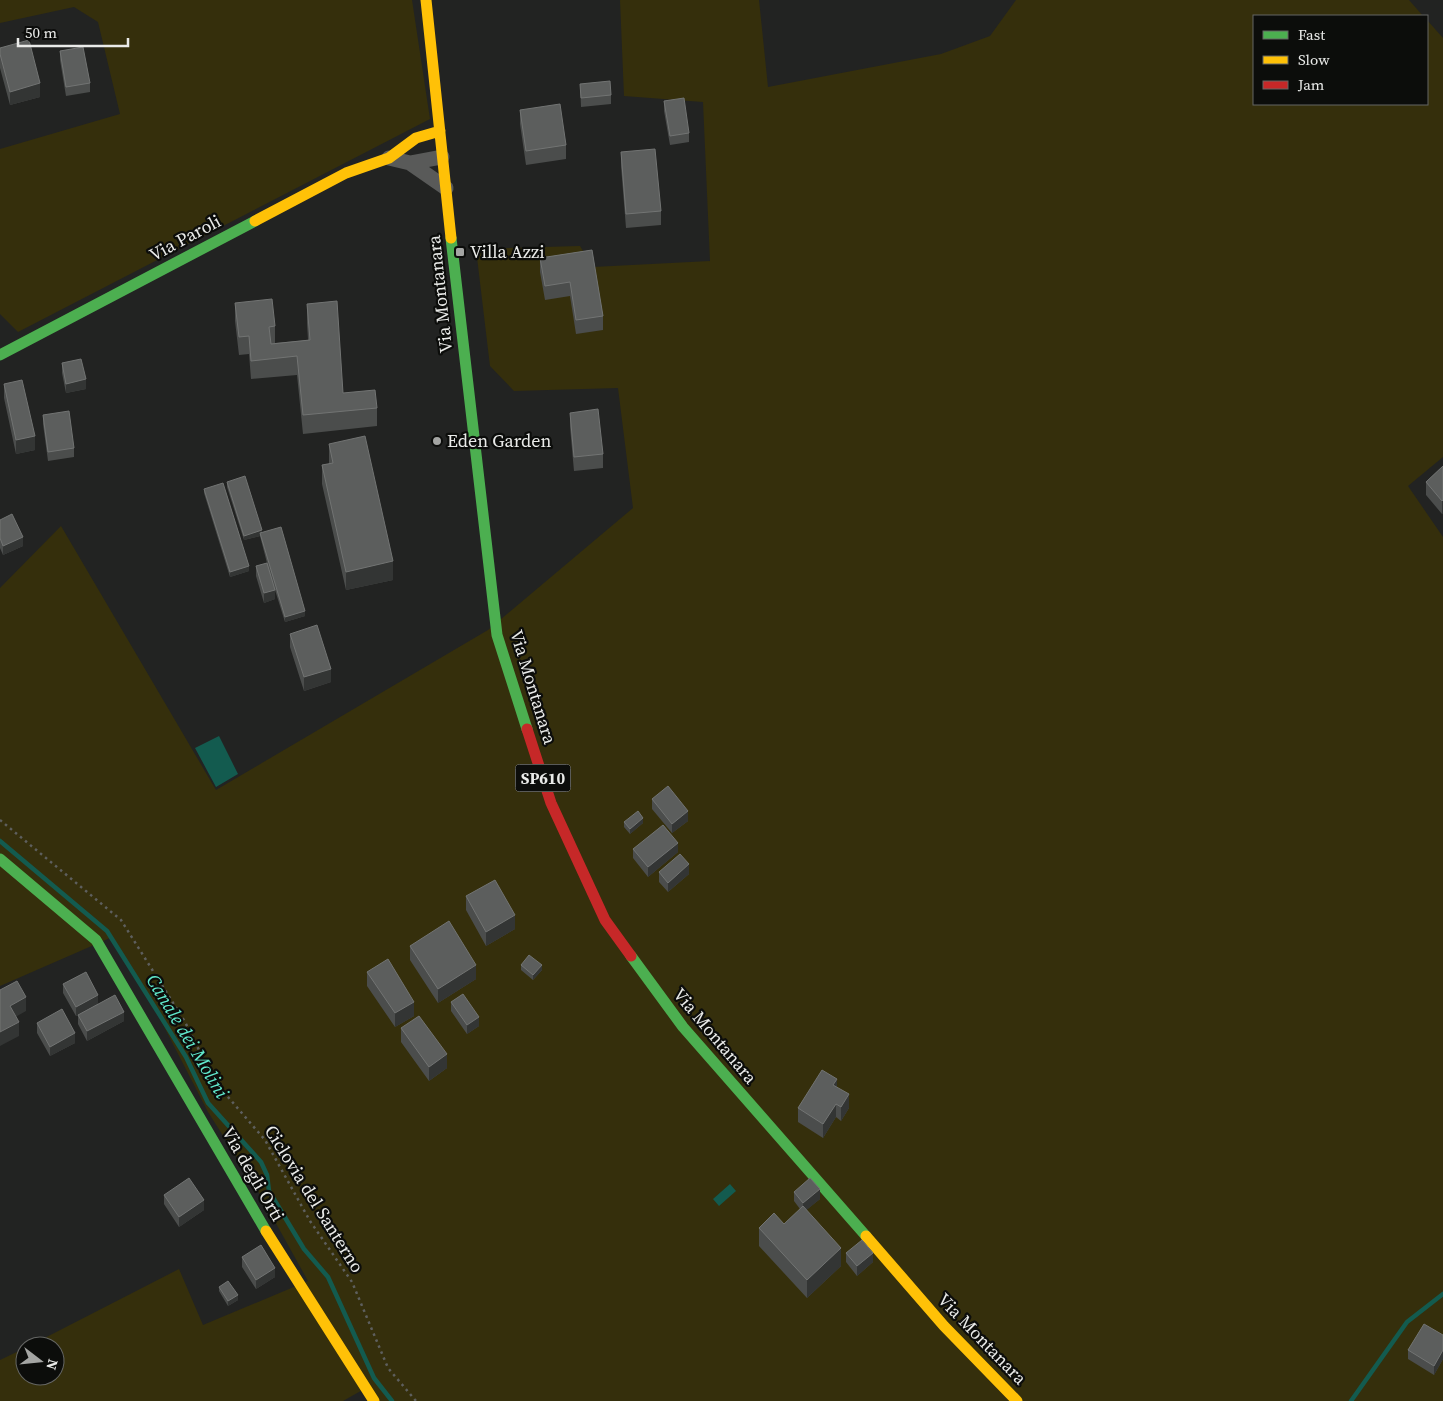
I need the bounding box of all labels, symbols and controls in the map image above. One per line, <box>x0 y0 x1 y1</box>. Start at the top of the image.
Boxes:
scale bar <box>18 15 128 47</box>
legend <box>1253 15 1428 105</box>
text: 50 m <box>25 22 57 43</box>
text: Fast <box>1298 24 1325 45</box>
text: Slow <box>1298 49 1330 70</box>
text: Jam <box>1297 74 1325 95</box>
street label: Via Paroli <box>145 208 225 267</box>
street label: Via Montanara <box>421 233 458 354</box>
place label: Villa Azzi <box>470 239 545 264</box>
marker: Villa Azzi <box>454 246 466 258</box>
place label: Eden Garden <box>447 428 552 453</box>
marker: Eden Garden <box>431 435 443 447</box>
street label: Via Montanara <box>504 627 563 748</box>
road number: SP610 <box>516 764 570 791</box>
water label: Canale dei Molini <box>141 969 236 1103</box>
street label: Via Montanara <box>668 982 764 1090</box>
street label: Ciclovia del Santerno <box>259 1120 370 1277</box>
street label: Via degli Orti <box>216 1122 291 1226</box>
street label: Via Montanara <box>932 1287 1033 1391</box>
north arrow <box>15 1336 65 1386</box>
text: N <box>41 1357 64 1372</box>

